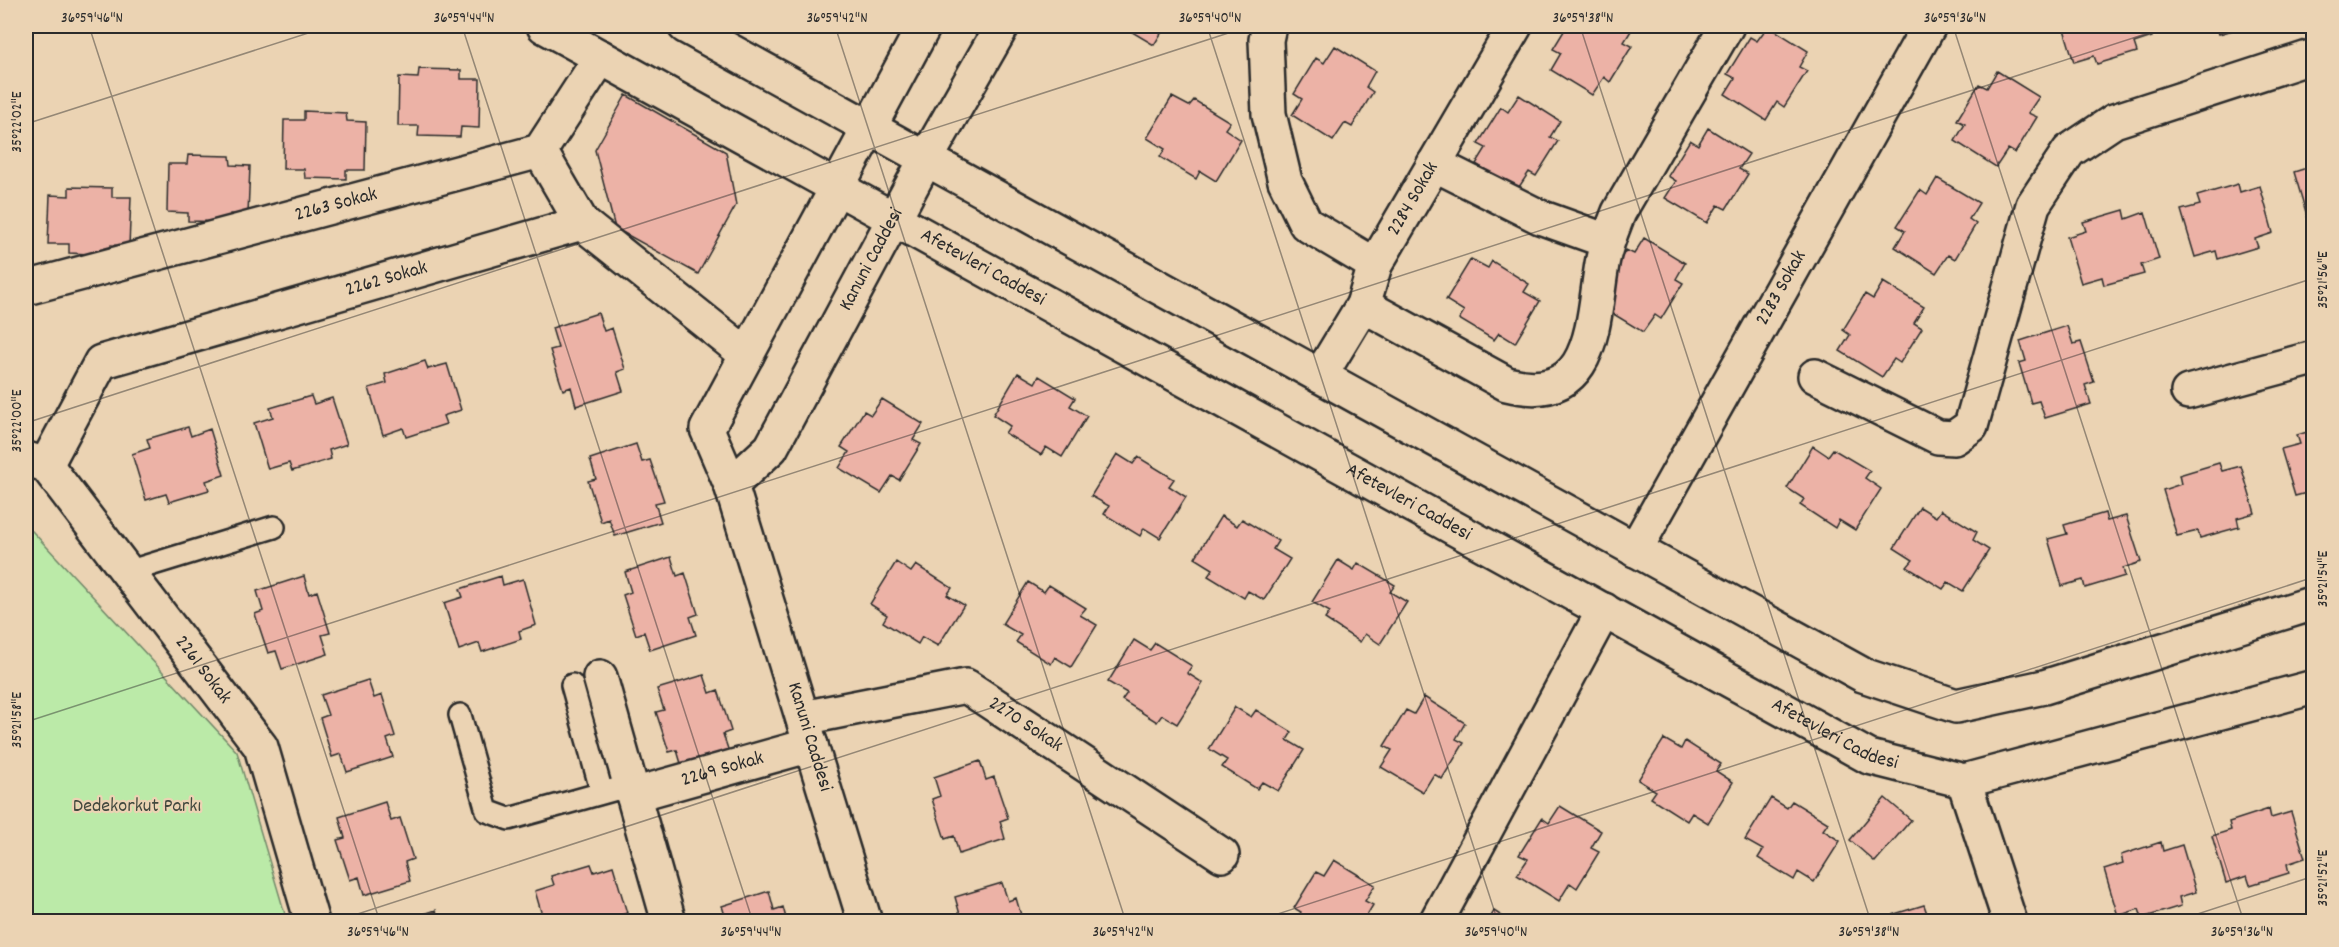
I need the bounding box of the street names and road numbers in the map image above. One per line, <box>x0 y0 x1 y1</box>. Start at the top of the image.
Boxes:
street label: 2284 Sokak <box>1381 157 1446 242</box>
street label: 2263 Sokak <box>292 181 381 230</box>
street label: Kanuni Caddesi <box>833 203 911 316</box>
street label: Afetevleri Caddesi <box>915 222 1051 314</box>
street label: 2283 Sokak <box>1749 246 1814 331</box>
street label: 2262 Sokak <box>342 254 431 305</box>
street label: Afetevleri Caddesi <box>1340 457 1476 549</box>
street label: 2261 Sokak <box>167 630 238 710</box>
street label: Kanuni Caddesi <box>779 679 839 795</box>
street label: 2270 Sokak <box>982 690 1068 760</box>
street label: Afetevleri Caddesi <box>1766 692 1901 778</box>
street label: 2269 Sokak <box>678 745 767 795</box>

